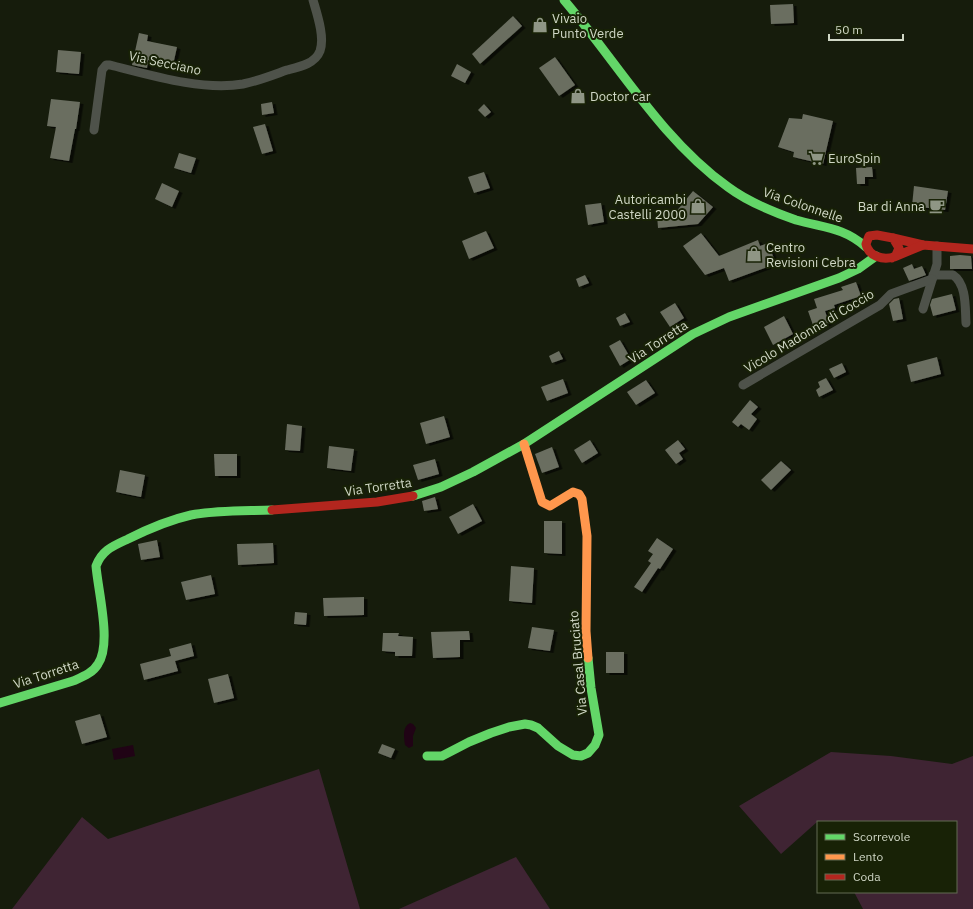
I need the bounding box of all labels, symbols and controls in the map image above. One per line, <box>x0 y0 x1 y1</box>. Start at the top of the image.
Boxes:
place label: Vivaio Punto Verde <box>552 10 624 42</box>
shop icon: Vivaio Punto Verde <box>531 16 549 34</box>
scale bar <box>829 16 903 42</box>
text: 50 m <box>835 22 863 37</box>
street label: Via Secciano <box>127 47 203 79</box>
shop icon: Doctor car <box>569 87 587 105</box>
place label: Doctor car <box>590 88 651 105</box>
supermarket icon: EuroSpin <box>807 149 825 167</box>
place label: EuroSpin <box>828 150 881 167</box>
street label: Via Colonnelle <box>761 183 845 227</box>
place label: Autoricambi Castelli 2000 <box>609 191 686 223</box>
shop icon: Autoricambi Castelli 2000 <box>689 197 707 215</box>
cafe icon: Bar di Anna <box>928 197 946 215</box>
place label: Bar di Anna <box>858 198 925 215</box>
place label: Centro Revisioni Cebra <box>766 239 856 271</box>
shop icon: Centro Revisioni Cebra <box>745 245 763 263</box>
street label: Vicolo Madonna di Coccio <box>741 285 877 377</box>
street label: Via Torretta <box>625 316 691 368</box>
street label: Via Torretta <box>343 474 413 500</box>
street label: Via Casal Bruciato <box>565 610 591 716</box>
street label: Via Torretta <box>11 655 81 693</box>
legend <box>817 821 957 893</box>
text: Scorrevole <box>853 829 911 844</box>
text: Lento <box>853 849 883 864</box>
text: Coda <box>853 869 881 884</box>

